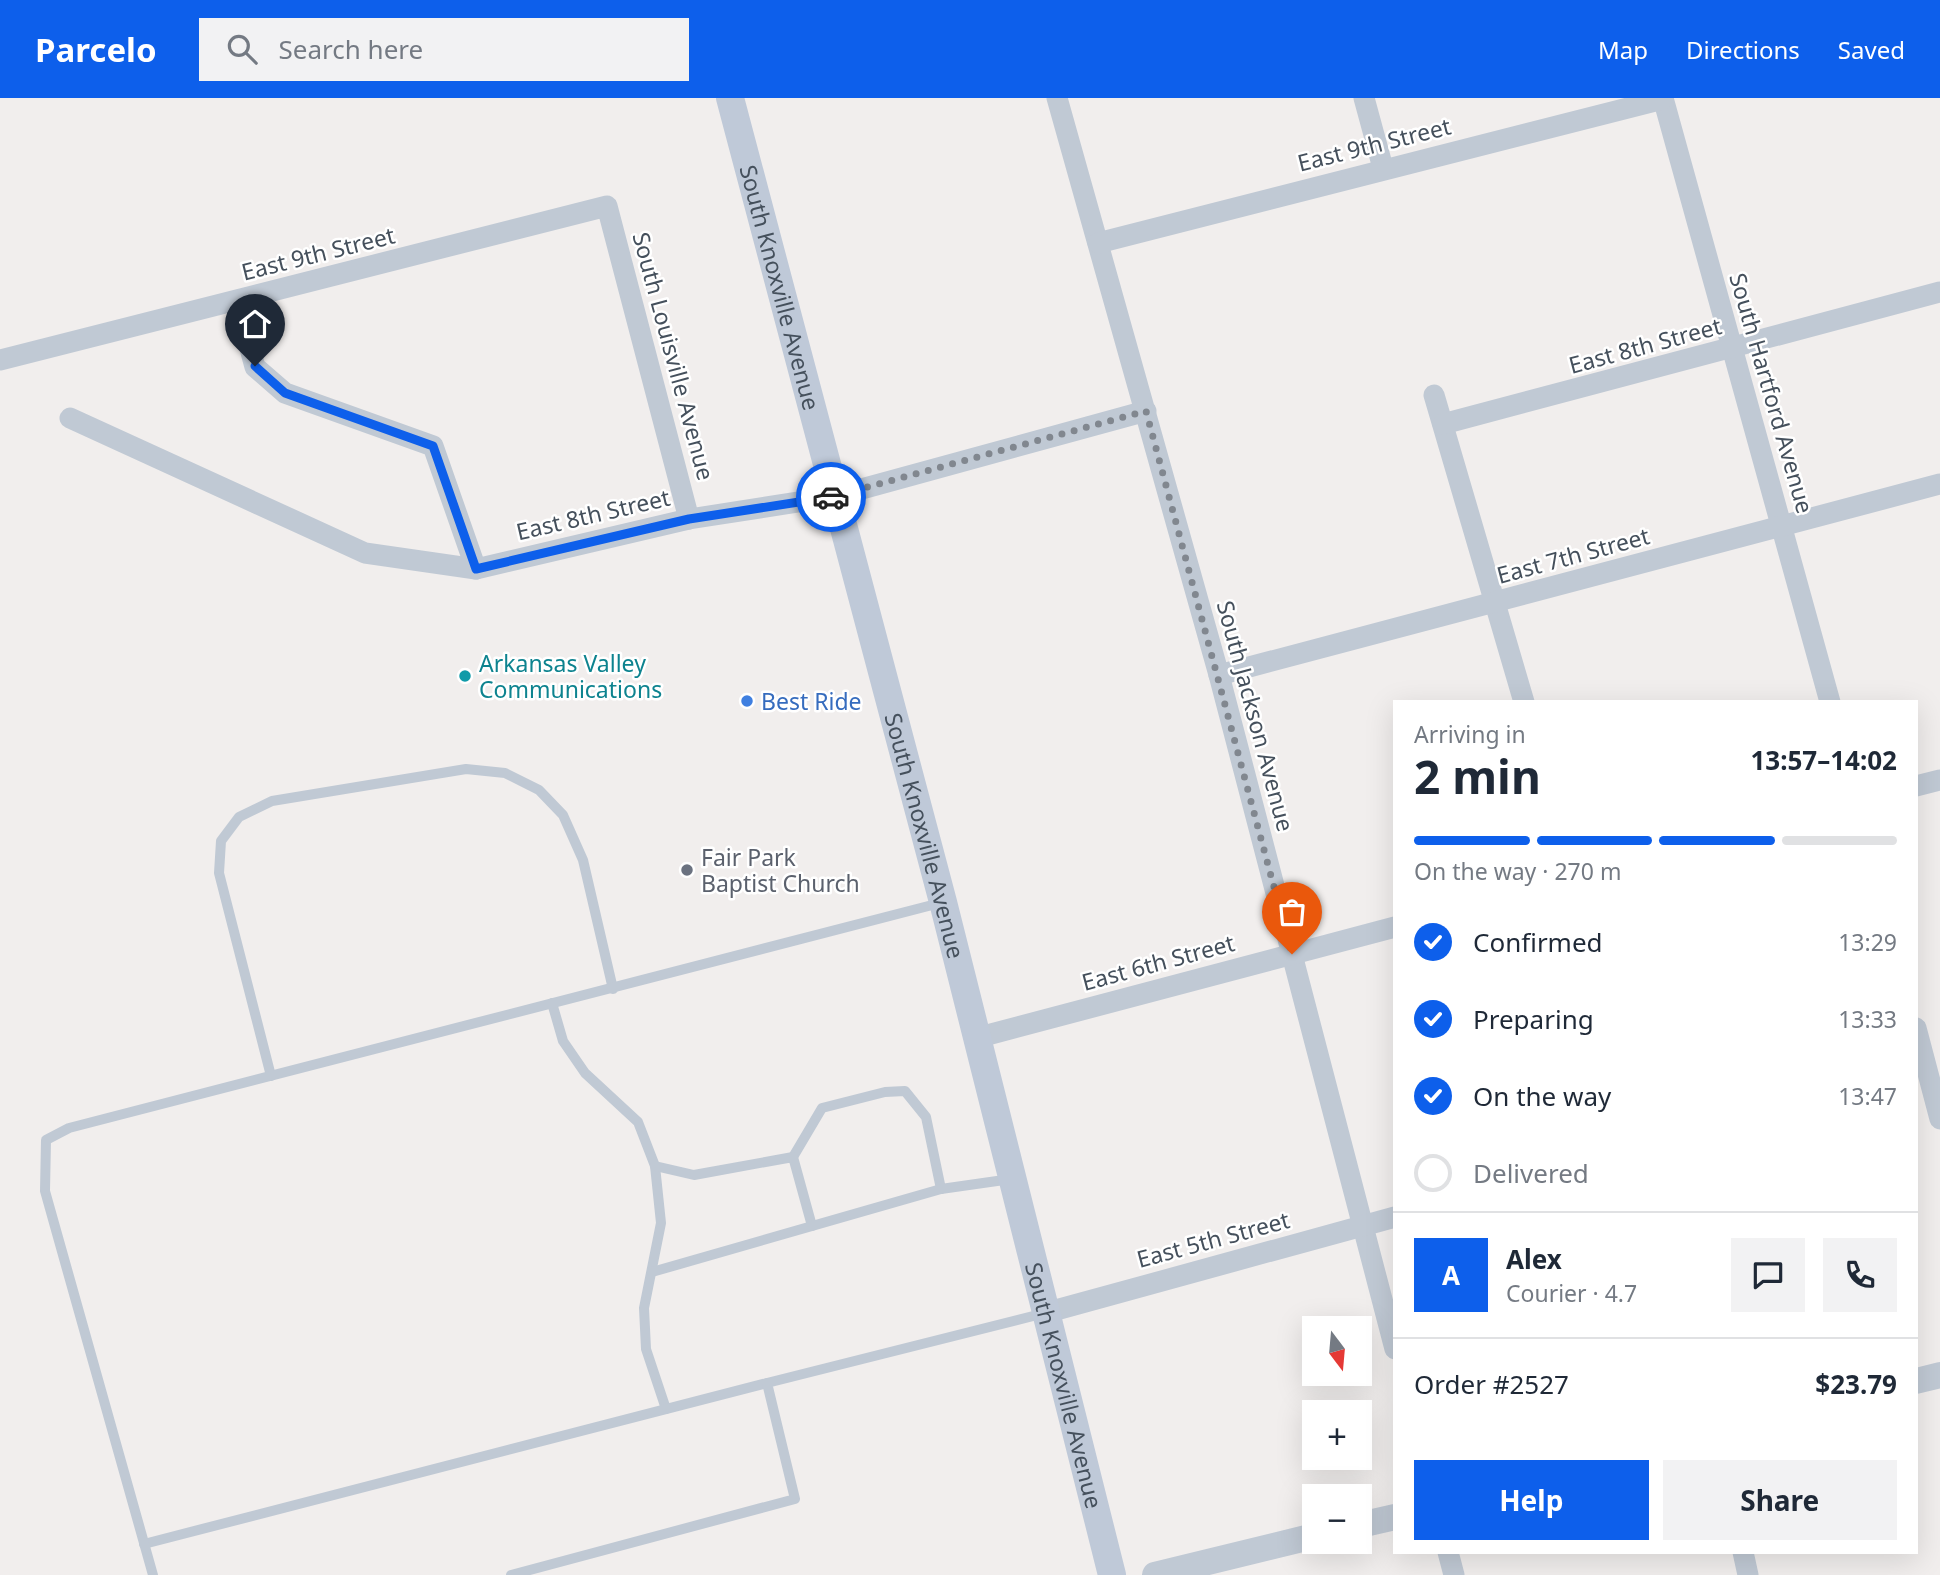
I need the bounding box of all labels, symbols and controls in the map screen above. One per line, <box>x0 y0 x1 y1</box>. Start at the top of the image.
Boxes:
search box <box>199 18 689 81</box>
text: Parcelo <box>35 27 157 72</box>
icon: search <box>223 30 261 68</box>
text: Search here <box>279 31 423 67</box>
text: Map <box>1598 33 1648 66</box>
text: Directions <box>1686 33 1800 66</box>
text: Saved <box>1838 33 1905 66</box>
street label: East 9th Street <box>1294 109 1454 179</box>
street label: South Knoxville Avenue <box>732 161 828 414</box>
street label: East 9th Street <box>238 218 398 288</box>
street label: South Louisville Avenue <box>625 228 723 484</box>
street label: South Hartford Avenue <box>1722 269 1822 517</box>
pin <box>225 294 285 366</box>
icon: home <box>236 305 274 343</box>
street label: East 8th Street <box>1565 309 1725 381</box>
courier <box>796 462 866 532</box>
icon: car <box>812 478 850 516</box>
street label: East 8th Street <box>513 481 673 547</box>
street label: East 7th Street <box>1493 519 1653 591</box>
street label: South Jackson Avenue <box>1210 597 1302 835</box>
place label: Arkansas Valley Communications <box>479 647 662 705</box>
marker: Arkansas Valley Communications <box>457 668 473 684</box>
place label: Best Ride <box>761 685 862 717</box>
marker: Best Ride <box>739 693 755 709</box>
street label: South Knoxville Avenue <box>878 709 973 962</box>
text: Arriving in <box>1414 718 1526 750</box>
text: 13:57–14:02 <box>1750 742 1897 778</box>
text: 2 min <box>1414 745 1541 807</box>
place label: Fair Park Baptist Church <box>701 841 860 899</box>
text: On the way · 270 m <box>1414 855 1621 887</box>
marker: Fair Park Baptist Church <box>679 862 695 878</box>
pin <box>1262 882 1322 954</box>
icon: bag <box>1273 893 1311 931</box>
icon: check <box>1414 923 1452 961</box>
text: Confirmed <box>1473 924 1603 960</box>
street label: East 6th Street <box>1078 926 1238 998</box>
text: 13:29 <box>1838 926 1897 958</box>
icon: check <box>1414 1000 1452 1038</box>
text: Preparing <box>1473 1001 1594 1037</box>
text: 13:33 <box>1838 1003 1897 1035</box>
icon: check <box>1414 1077 1452 1115</box>
text: On the way <box>1473 1078 1611 1114</box>
text: 13:47 <box>1838 1080 1897 1112</box>
text: Delivered <box>1473 1155 1589 1191</box>
street label: East 5th Street <box>1133 1203 1293 1275</box>
button: chat <box>1731 1238 1805 1312</box>
button: phone <box>1823 1238 1897 1312</box>
text: Alex <box>1506 1241 1562 1277</box>
text: A <box>1442 1257 1460 1293</box>
street label: South Knoxville Avenue <box>1018 1259 1111 1512</box>
text: Courier · 4.7 <box>1506 1277 1637 1309</box>
north arrow <box>1302 1316 1372 1386</box>
map controls <box>1302 1316 1372 1554</box>
text: Order #2527 <box>1414 1366 1569 1402</box>
text: $23.79 <box>1815 1366 1897 1402</box>
button: + <box>1302 1400 1372 1470</box>
button: Help <box>1414 1460 1649 1540</box>
button: Share <box>1663 1460 1897 1540</box>
button: − <box>1302 1484 1372 1554</box>

